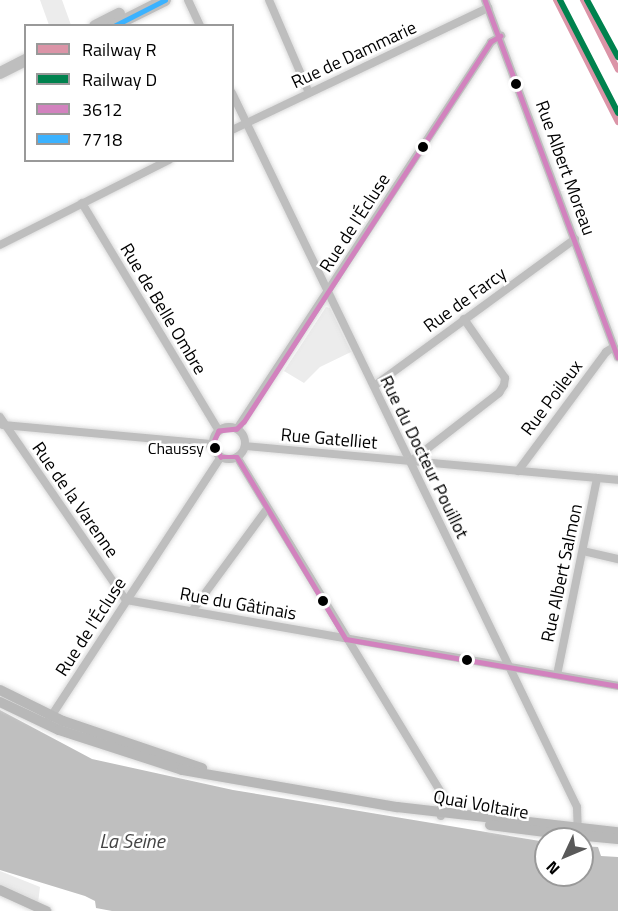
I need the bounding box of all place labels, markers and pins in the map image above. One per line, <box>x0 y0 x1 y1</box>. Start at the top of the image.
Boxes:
unlabelled marker <box>510 78 522 90</box>
unlabelled marker <box>417 141 429 153</box>
place label: Chaussy <box>148 438 204 458</box>
marker: Chaussy <box>209 442 221 454</box>
unlabelled marker <box>317 595 329 607</box>
unlabelled marker <box>461 654 473 666</box>

